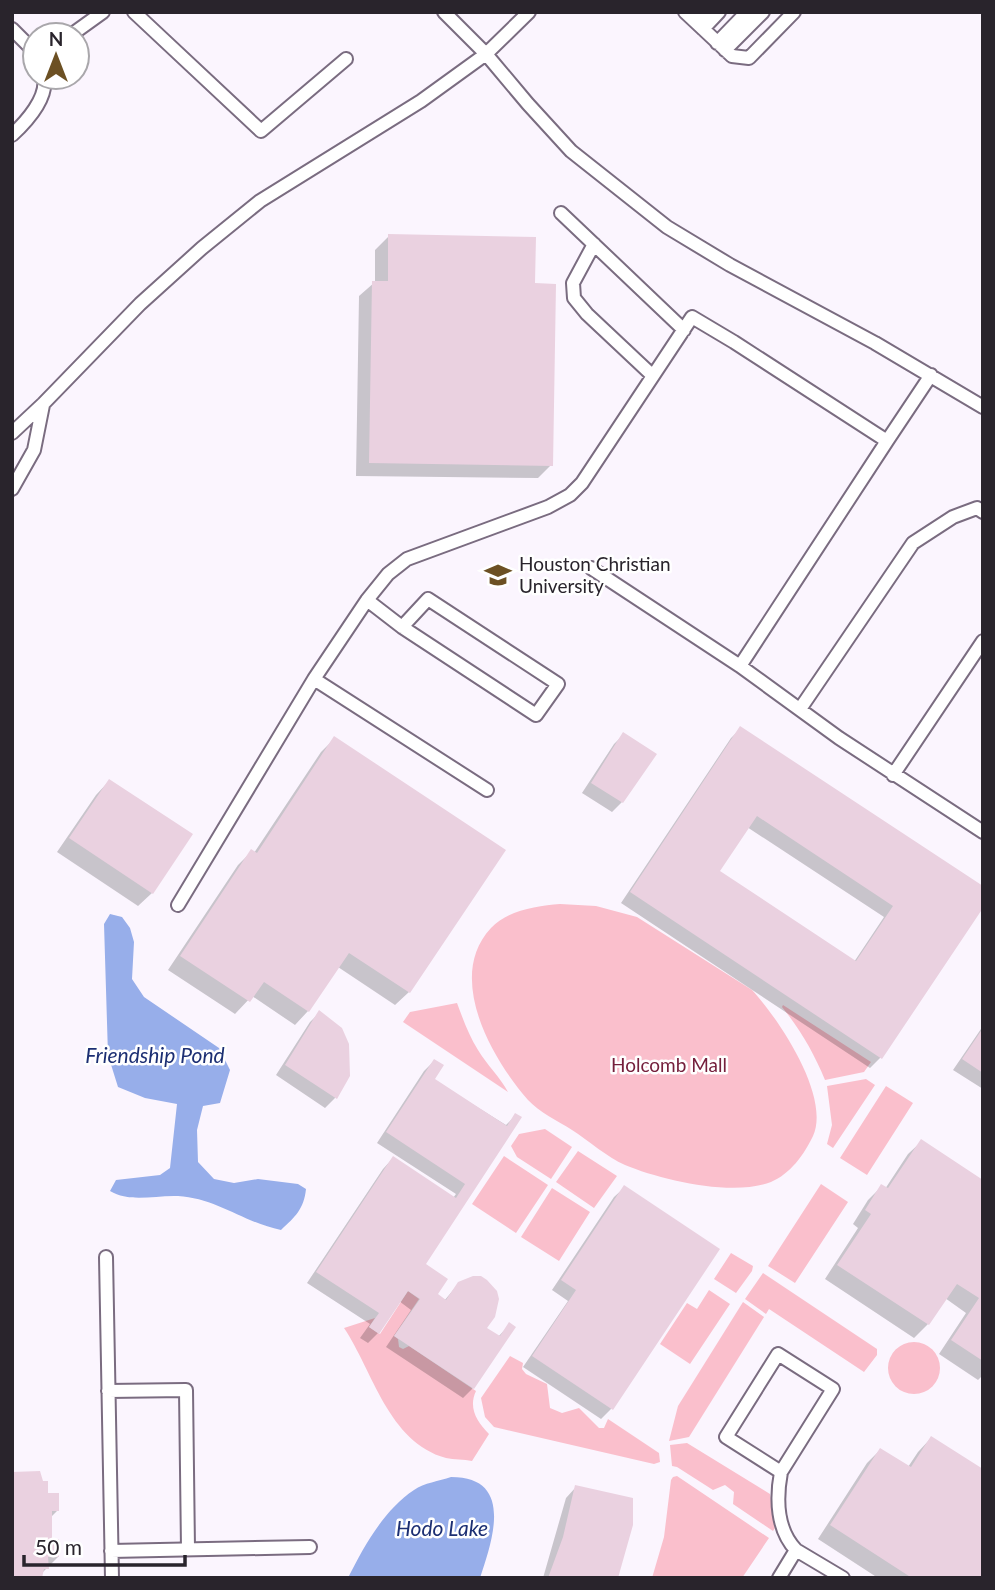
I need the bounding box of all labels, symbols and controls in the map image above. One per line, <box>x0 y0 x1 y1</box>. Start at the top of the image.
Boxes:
north arrow <box>21 21 91 91</box>
text: N <box>49 27 63 50</box>
place label: Houston Christian University <box>519 552 671 597</box>
school or university icon: Houston Christian University <box>483 560 513 590</box>
water label: Friendship Pond <box>85 1042 225 1067</box>
park label: Holcomb Mall <box>611 1053 727 1076</box>
water label: Hodo Lake <box>396 1515 488 1540</box>
scale bar <box>24 1524 186 1568</box>
text: 50 m <box>35 1534 82 1559</box>

